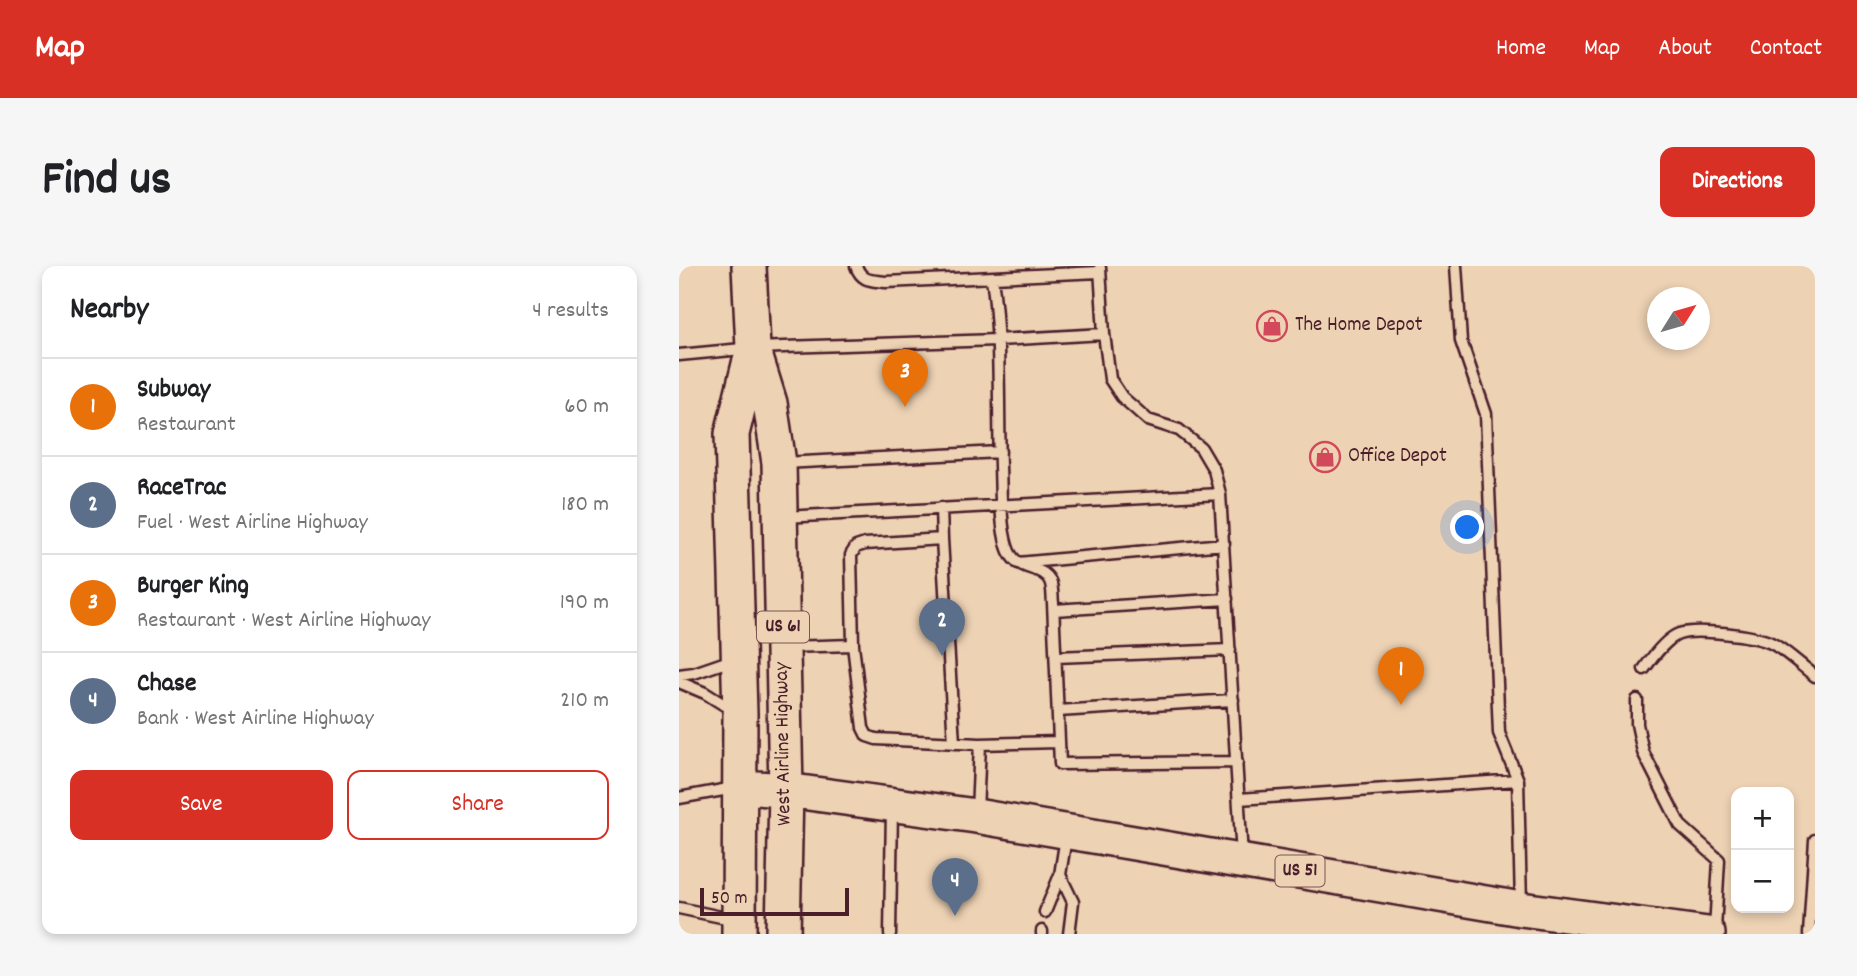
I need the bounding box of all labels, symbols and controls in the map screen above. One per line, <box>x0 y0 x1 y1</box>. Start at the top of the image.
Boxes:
text: Map <box>35 26 85 73</box>
text: Home <box>1496 32 1546 66</box>
text: Map <box>1584 32 1620 66</box>
text: About <box>1658 32 1712 66</box>
text: Contact <box>1750 32 1822 66</box>
text: Find us <box>42 147 171 217</box>
button: Directions <box>1660 147 1815 217</box>
north arrow <box>1647 287 1710 350</box>
text: Nearby <box>70 290 148 333</box>
text: 4 results <box>532 295 609 328</box>
shop icon: The Home Depot <box>1255 309 1289 343</box>
place label: The Home Depot <box>1295 311 1423 341</box>
pin: 3 <box>882 349 928 407</box>
text: Subway <box>137 372 210 409</box>
text: 1 <box>90 391 96 424</box>
text: 60 m <box>564 391 609 424</box>
text: Restaurant <box>137 409 236 442</box>
shop icon: Office Depot <box>1308 440 1342 474</box>
place label: Office Depot <box>1348 442 1447 472</box>
text: RaceTrac <box>137 470 226 507</box>
text: 2 <box>88 489 98 522</box>
text: 180 m <box>561 489 609 522</box>
text: Fuel · West Airline Highway <box>137 507 368 540</box>
your location <box>1450 510 1484 544</box>
text: Burger King <box>137 568 249 605</box>
text: 3 <box>88 587 98 620</box>
text: 190 m <box>560 587 609 620</box>
pin: 2 <box>919 598 965 656</box>
text: Restaurant · West Airline Highway <box>137 605 431 638</box>
road number: US 61 <box>757 612 809 642</box>
pin: 1 <box>1378 647 1424 705</box>
street label: West Airline Highway <box>768 661 800 826</box>
text: Chase <box>137 666 196 703</box>
text: 4 <box>88 685 98 718</box>
text: 210 m <box>560 685 609 718</box>
text: Bank · West Airline Highway <box>137 703 374 736</box>
button: Save <box>70 770 333 840</box>
button: Share <box>347 770 609 840</box>
map controls <box>1731 787 1794 913</box>
button: + <box>1731 787 1794 850</box>
button: − <box>1731 850 1794 913</box>
road number: US 51 <box>1275 856 1325 886</box>
pin: 4 <box>932 858 978 916</box>
scale bar <box>700 885 849 917</box>
text: 50 m <box>711 886 748 913</box>

